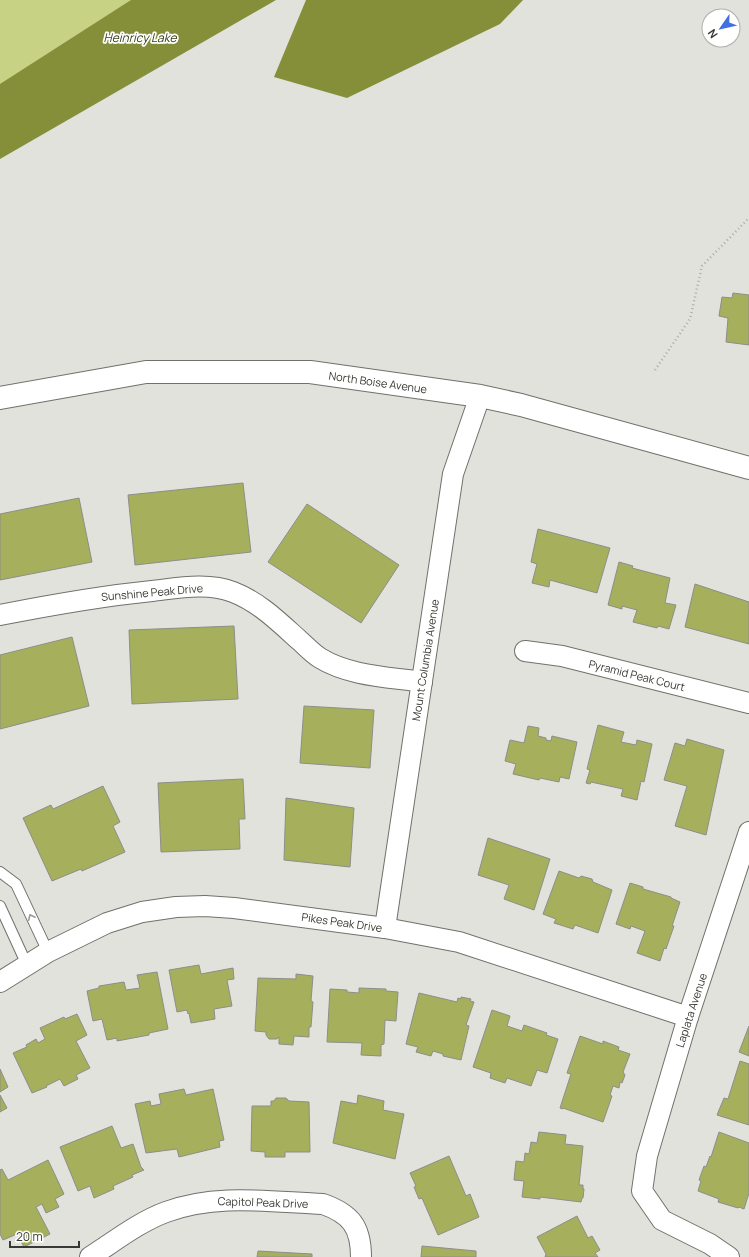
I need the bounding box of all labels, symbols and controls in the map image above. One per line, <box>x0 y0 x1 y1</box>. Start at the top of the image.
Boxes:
north arrow <box>701 8 741 48</box>
text: N <box>704 26 721 41</box>
water label: Heinricy Lake <box>103 29 178 46</box>
street label: North Boise Avenue <box>328 368 429 396</box>
street label: Sunshine Peak Drive <box>100 580 204 604</box>
street label: Mount Columbia Avenue <box>408 597 442 722</box>
street label: Pyramid Peak Court <box>587 656 687 694</box>
street label: Pikes Peak Drive <box>301 909 384 935</box>
one-way arrow <box>28 914 36 921</box>
street label: Laplata Avenue <box>672 970 710 1049</box>
street label: Capitol Peak Drive <box>217 1193 309 1211</box>
scale bar <box>10 1223 79 1249</box>
text: 20 m <box>16 1228 43 1245</box>

